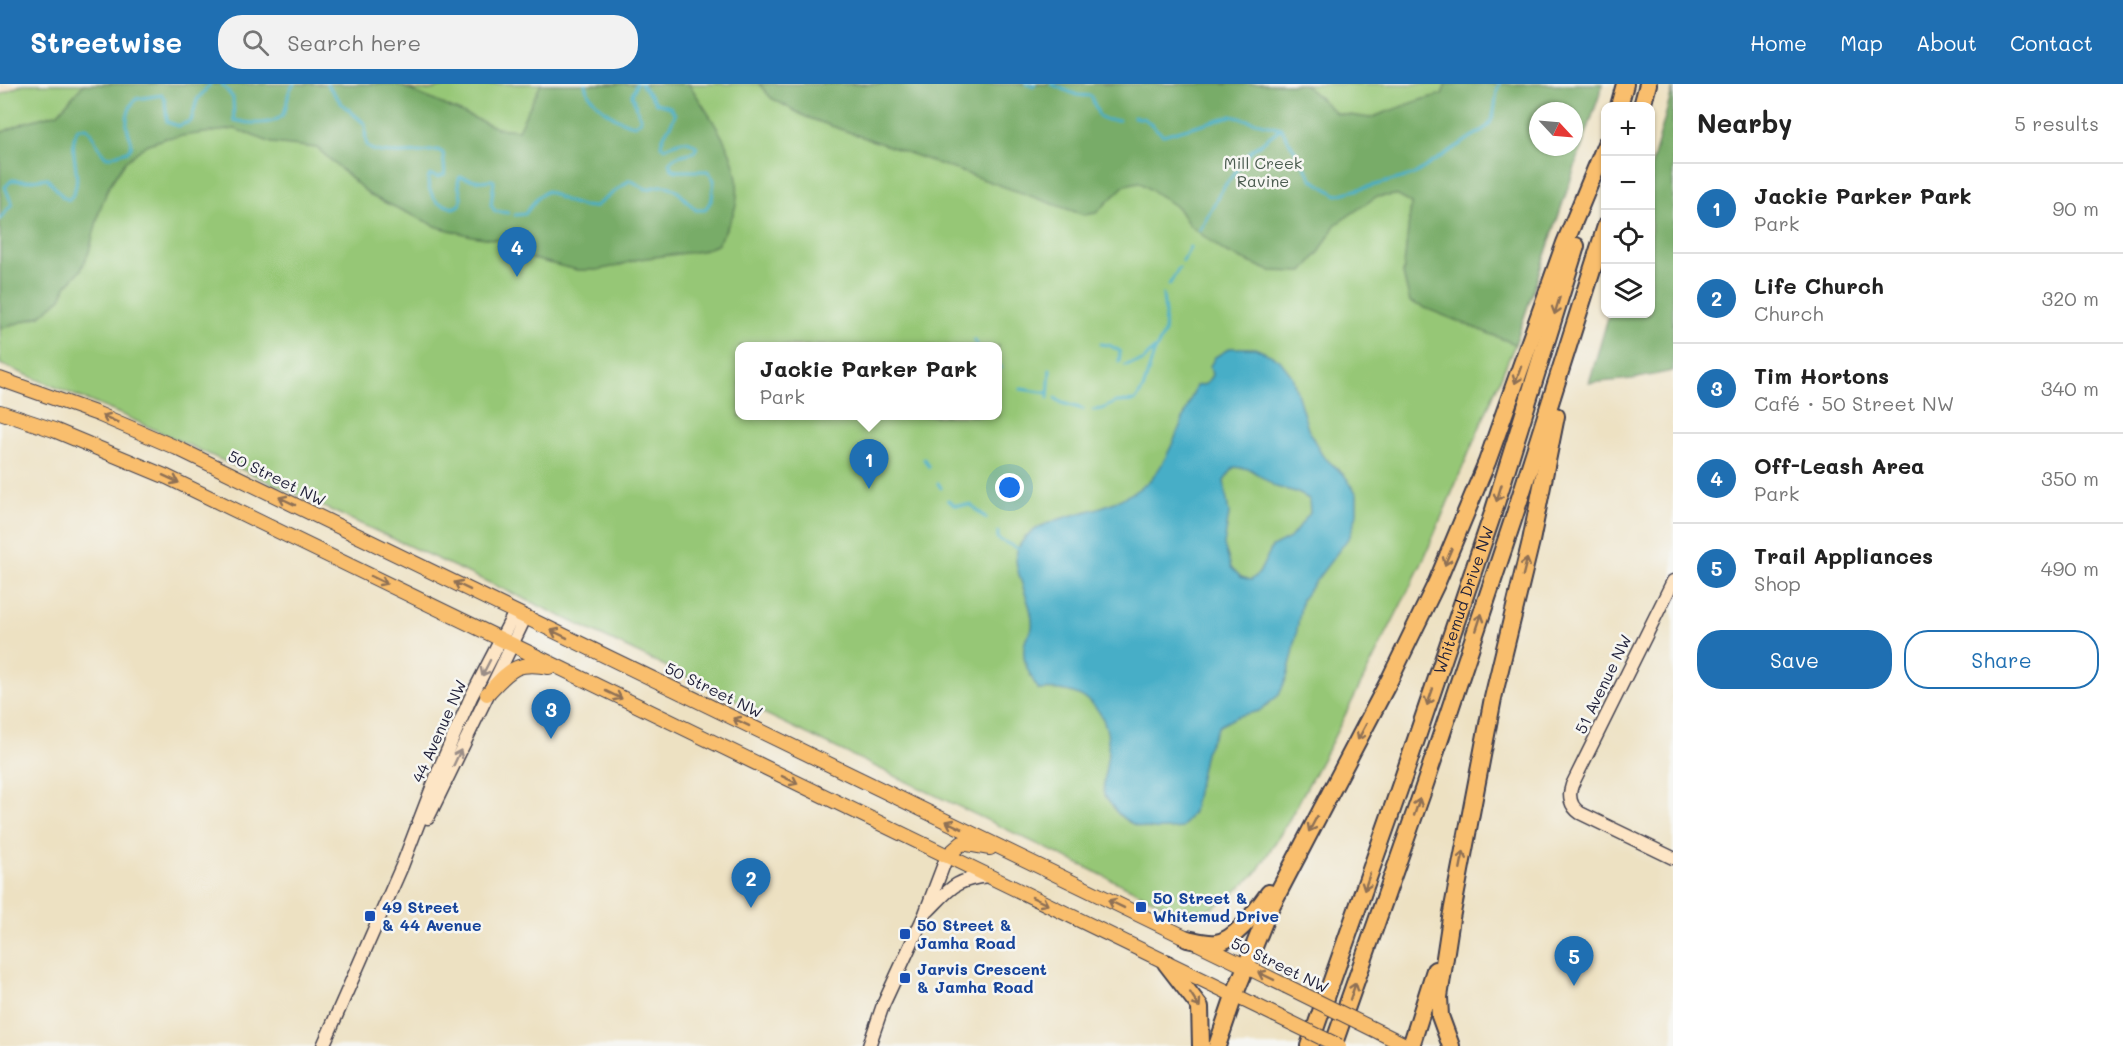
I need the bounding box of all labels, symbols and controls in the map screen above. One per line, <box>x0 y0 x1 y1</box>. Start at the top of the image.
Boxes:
search box <box>218 15 638 69</box>
text: Streetwise <box>30 24 182 60</box>
icon: search <box>239 26 272 59</box>
text: Search here <box>287 28 421 57</box>
text: Home <box>1750 29 1807 56</box>
text: Map <box>1840 29 1883 56</box>
text: About <box>1916 29 1977 56</box>
text: Contact <box>2010 29 2093 56</box>
north arrow <box>1529 102 1583 156</box>
map controls <box>1601 102 1655 318</box>
button: + <box>1601 102 1655 156</box>
text: Nearby <box>1697 106 1792 140</box>
text: 5 results <box>2014 110 2099 136</box>
park label: Mill Creek Ravine <box>1224 152 1302 191</box>
button: − <box>1601 156 1655 210</box>
text: Jackie Parker Park <box>1754 181 1972 210</box>
text: 1 <box>1712 195 1721 221</box>
text: 90 m <box>2053 195 2099 221</box>
button: locate <box>1601 210 1655 264</box>
text: Park <box>1754 210 1799 236</box>
pin: 4 <box>498 228 536 277</box>
button: layers <box>1601 264 1655 318</box>
text: Life Church <box>1754 271 1884 300</box>
text: 2 <box>1711 285 1722 311</box>
text: 320 m <box>2041 285 2099 311</box>
one-way arrow <box>1551 296 1562 315</box>
text: Church <box>1754 300 1824 326</box>
popup <box>735 342 1002 420</box>
text: Jackie Parker Park <box>760 354 977 383</box>
text: Tim Hortons <box>1754 361 1889 390</box>
one-way arrow <box>1512 365 1523 384</box>
text: 3 <box>1711 375 1723 401</box>
text: 340 m <box>2041 375 2099 401</box>
text: Park <box>760 383 805 409</box>
text: Café · 50 Street NW <box>1754 390 1954 416</box>
one-way arrow <box>101 413 120 424</box>
pin: 1 <box>850 440 888 489</box>
street label: 50 Street NW <box>225 445 330 510</box>
text: Off-Leash Area <box>1754 451 1925 480</box>
text: 4 <box>1710 465 1723 491</box>
text: 350 m <box>2041 465 2099 491</box>
your location <box>995 473 1024 502</box>
one-way arrow <box>162 474 180 486</box>
text: Park <box>1754 480 1799 506</box>
one-way arrow <box>1493 483 1504 502</box>
one-way arrow <box>278 495 296 507</box>
street label: Whitemud Drive NW <box>1428 523 1498 677</box>
text: Trail Appliances <box>1754 541 1933 570</box>
one-way arrow <box>1442 547 1453 566</box>
text: 5 <box>1711 555 1722 581</box>
text: 490 m <box>2041 555 2099 581</box>
one-way arrow <box>1519 558 1531 577</box>
text: Shop <box>1754 570 1801 596</box>
one-way arrow <box>369 575 387 586</box>
one-way arrow <box>454 580 472 592</box>
one-way arrow <box>1474 613 1485 632</box>
one-way arrow <box>550 627 568 639</box>
button: Save <box>1697 630 1892 689</box>
button: Share <box>1904 630 2099 689</box>
street label: 51 Avenue NW <box>1569 631 1636 737</box>
street label: 50 Street NW <box>662 657 767 722</box>
one-way arrow <box>480 659 491 677</box>
street label: 44 Avenue NW <box>407 676 471 785</box>
one-way arrow <box>1424 687 1435 706</box>
one-way arrow <box>605 689 623 701</box>
pin: 3 <box>532 690 570 739</box>
one-way arrow <box>732 715 750 727</box>
one-way arrow <box>1356 723 1368 740</box>
one-way arrow <box>452 750 464 768</box>
one-way arrow <box>780 774 798 786</box>
one-way arrow <box>1412 798 1423 817</box>
one-way arrow <box>1307 815 1318 833</box>
one-way arrow <box>945 819 963 831</box>
one-way arrow <box>1457 851 1468 870</box>
pin: 2 <box>732 858 771 908</box>
one-way arrow <box>1360 872 1371 891</box>
place label: 50 Street & Whitemud Drive <box>1153 887 1279 926</box>
place label: 49 Street & 44 Avenue <box>382 896 481 935</box>
one-way arrow <box>1031 896 1049 908</box>
one-way arrow <box>1107 898 1125 910</box>
marker: 50 Street & Whitemud Drive <box>1134 900 1148 914</box>
marker: 49 Street & 44 Avenue <box>363 909 377 923</box>
place label: 50 Street & Jamha Road <box>917 914 1016 953</box>
marker: 50 Street & Jamha Road <box>898 927 912 941</box>
street label: 50 Street NW <box>1228 932 1333 997</box>
pin: 5 <box>1554 936 1594 986</box>
place label: Jarvis Crescent & Jamha Road <box>917 958 1047 997</box>
one-way arrow <box>1257 970 1275 982</box>
marker: Jarvis Crescent & Jamha Road <box>898 971 912 985</box>
one-way arrow <box>1349 982 1360 1001</box>
one-way arrow <box>1188 992 1201 1009</box>

